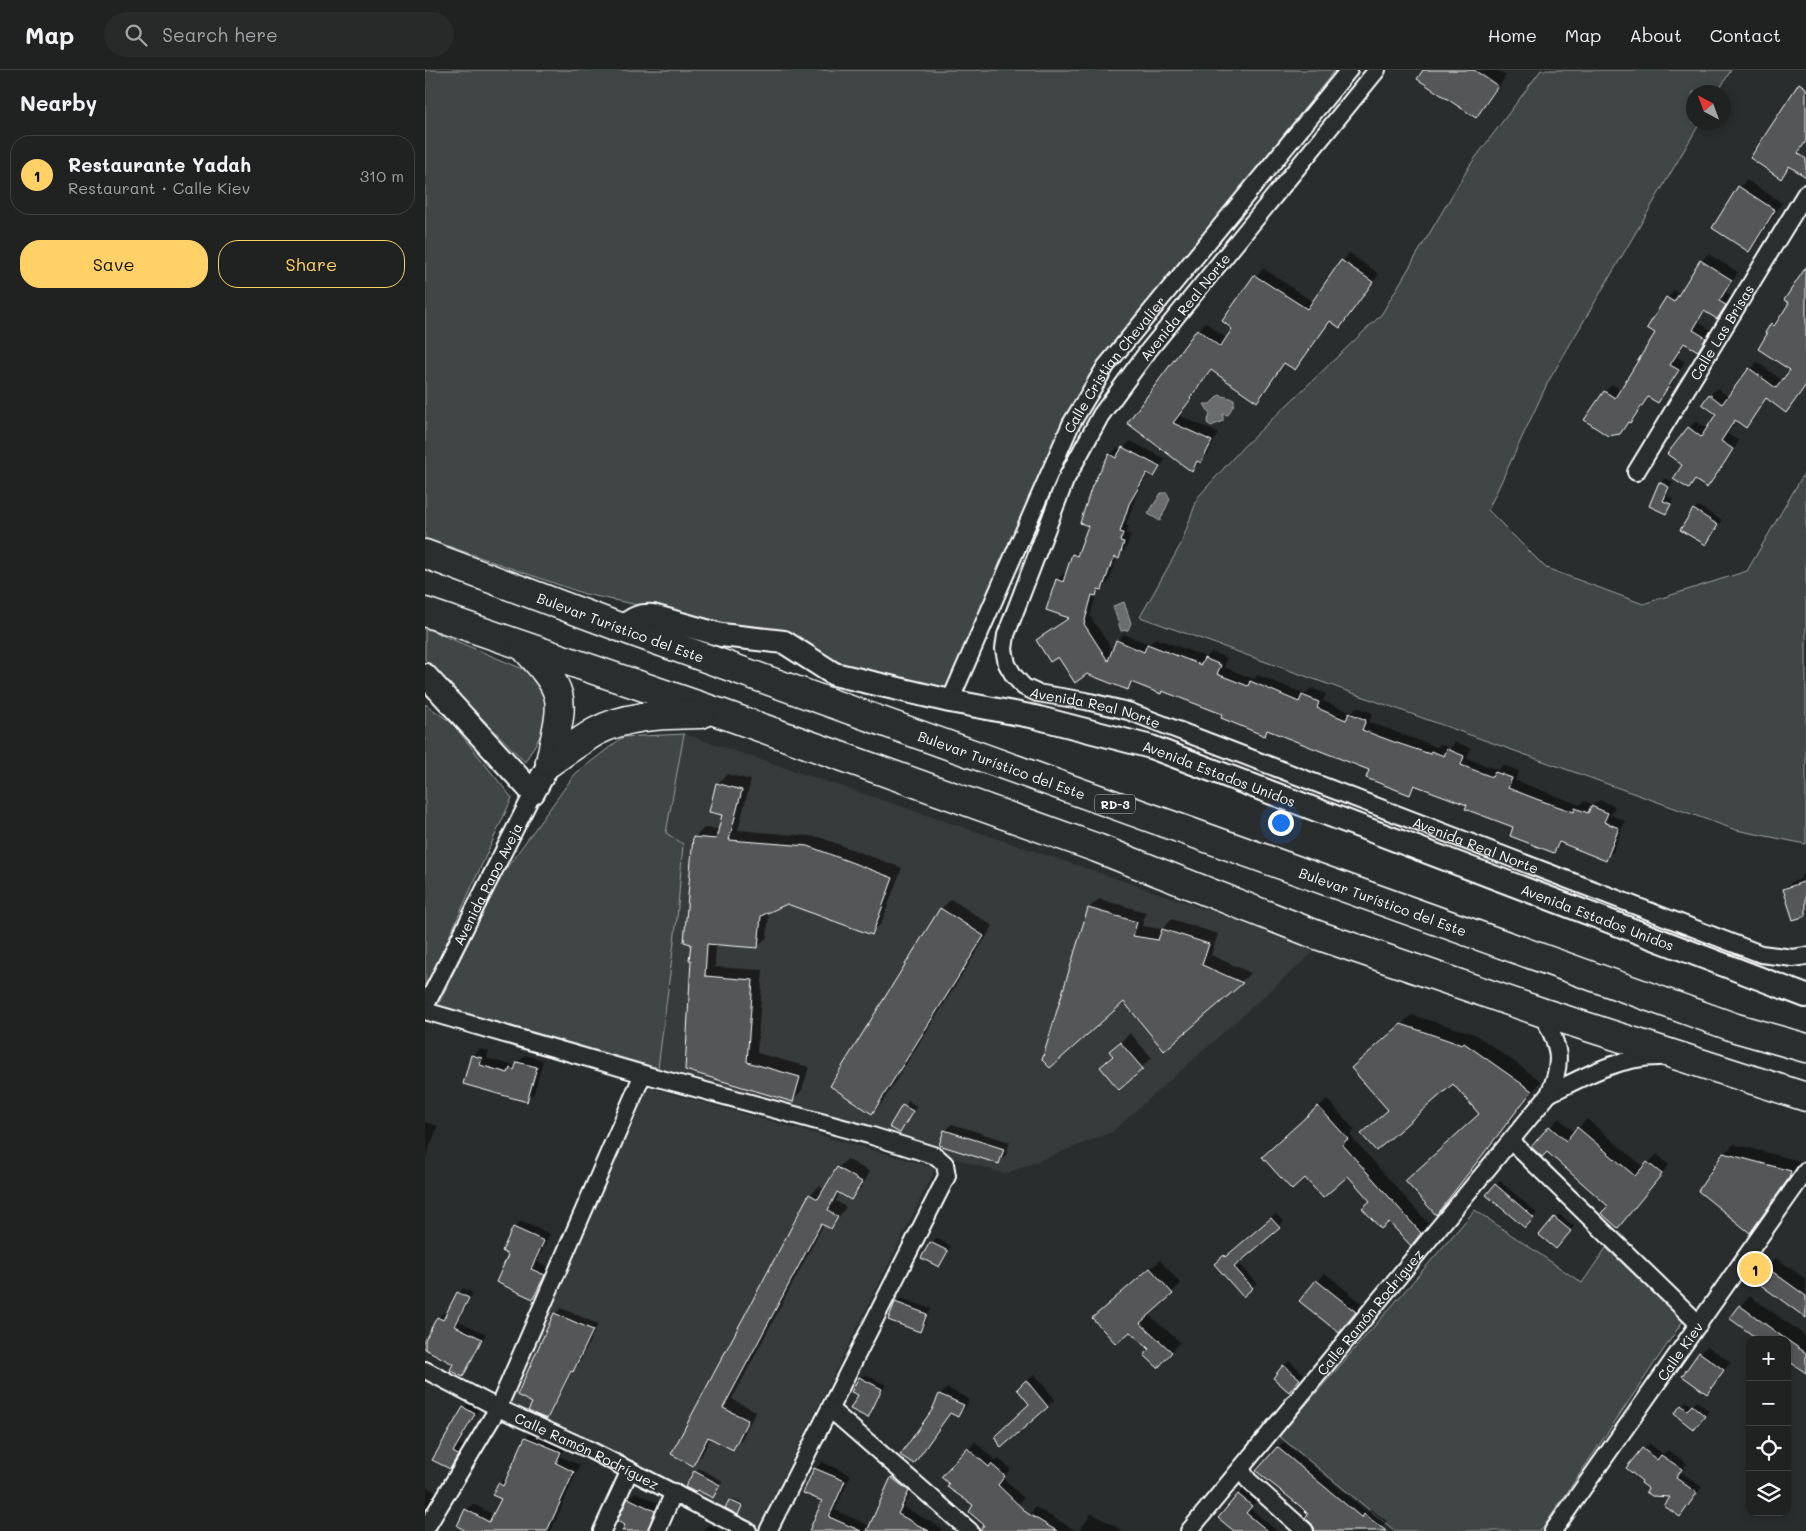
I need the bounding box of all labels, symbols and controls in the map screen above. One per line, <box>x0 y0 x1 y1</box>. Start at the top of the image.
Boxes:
search box <box>104 12 454 57</box>
text: Map <box>25 19 74 50</box>
icon: search <box>122 21 150 49</box>
text: Search here <box>162 22 278 47</box>
text: Home <box>1488 23 1537 47</box>
text: Map <box>1565 23 1601 47</box>
text: About <box>1629 23 1682 47</box>
text: Contact <box>1710 23 1781 47</box>
north arrow <box>1686 85 1731 130</box>
text: Nearby <box>20 89 97 116</box>
text: Restaurante Yadah <box>68 152 251 177</box>
text: 1 <box>33 165 41 186</box>
text: 310 m <box>360 165 404 186</box>
text: Restaurant · Calle Kiev <box>68 177 250 198</box>
button: Save <box>20 240 208 288</box>
button: Share <box>218 240 405 288</box>
street label: Avenida Real Norte <box>1136 249 1234 365</box>
street label: Calle Las Brisas <box>1685 281 1758 383</box>
street label: Calle Cristian Chevalier <box>1059 292 1169 436</box>
street label: Bulevar Turístico del Este <box>535 588 707 666</box>
street label: Avenida Real Norte <box>1027 682 1164 732</box>
street label: Bulevar Turístico del Este <box>915 726 1088 803</box>
street label: Avenida Estados Unidos <box>1141 736 1298 811</box>
road number: RD-3 <box>1095 794 1135 814</box>
your location <box>1268 810 1294 836</box>
street label: Avenida Real Norte <box>1410 812 1542 877</box>
street label: Avenida Papo Aveja <box>448 819 526 948</box>
street label: Bulevar Turístico del Este <box>1297 862 1469 940</box>
street label: Avenida Estados Unidos <box>1518 879 1677 954</box>
street label: Calle Ramón Rodríguez <box>1312 1245 1427 1379</box>
pin: 1 <box>1739 1250 1771 1288</box>
street label: Calle Kiev <box>1652 1318 1707 1384</box>
map controls <box>1746 1336 1791 1516</box>
button: + <box>1746 1336 1791 1381</box>
button: − <box>1746 1381 1791 1426</box>
street label: Calle Ramón Rodríguez <box>512 1407 663 1494</box>
button: locate <box>1746 1426 1791 1471</box>
button: layers <box>1746 1471 1791 1516</box>

